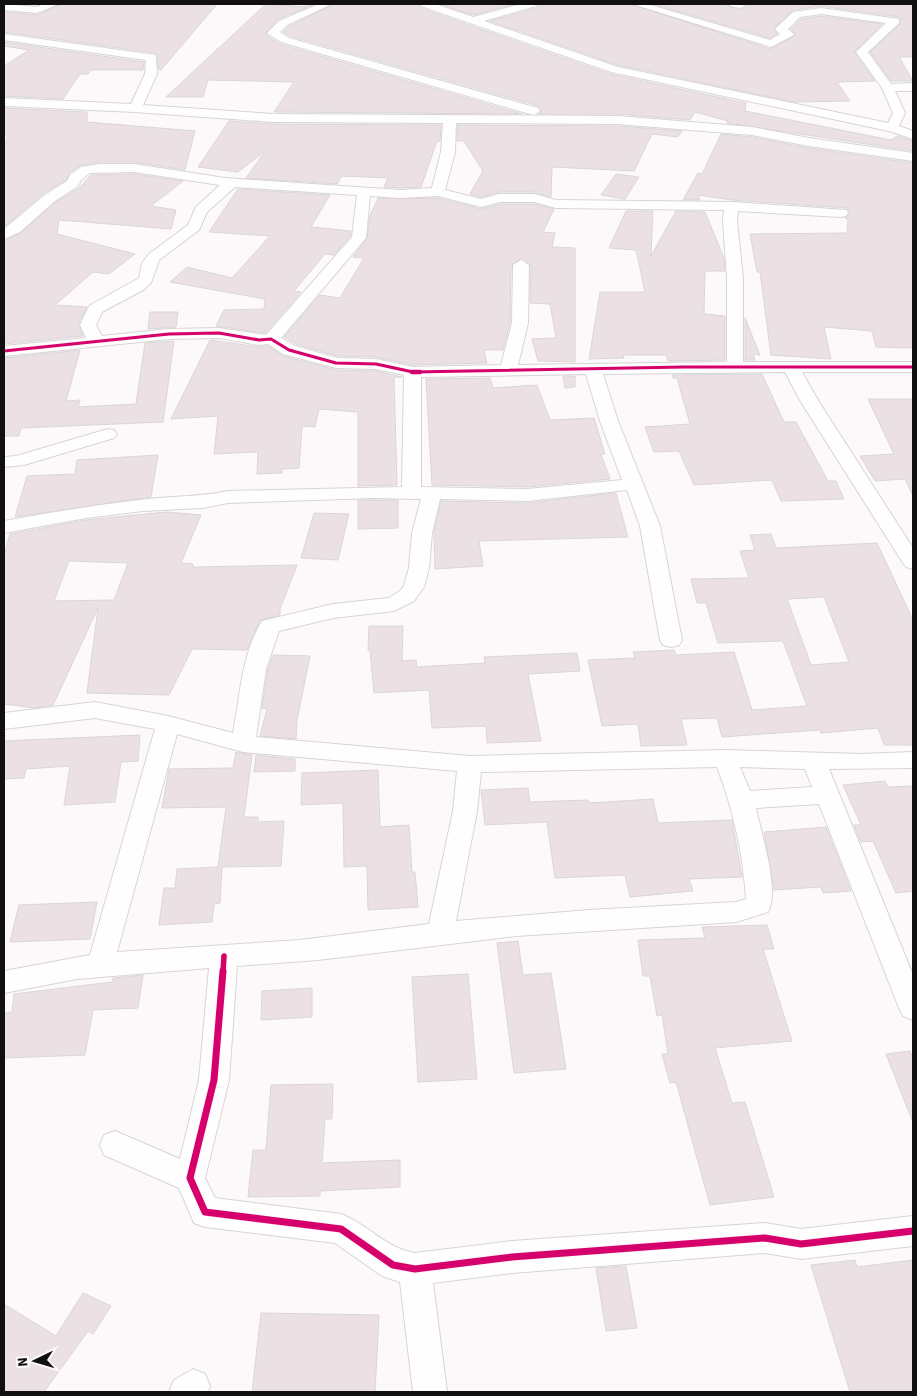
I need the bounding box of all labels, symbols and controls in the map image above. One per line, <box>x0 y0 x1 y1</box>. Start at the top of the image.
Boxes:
north arrow <box>10 1336 60 1386</box>
text: N <box>13 1357 33 1368</box>

